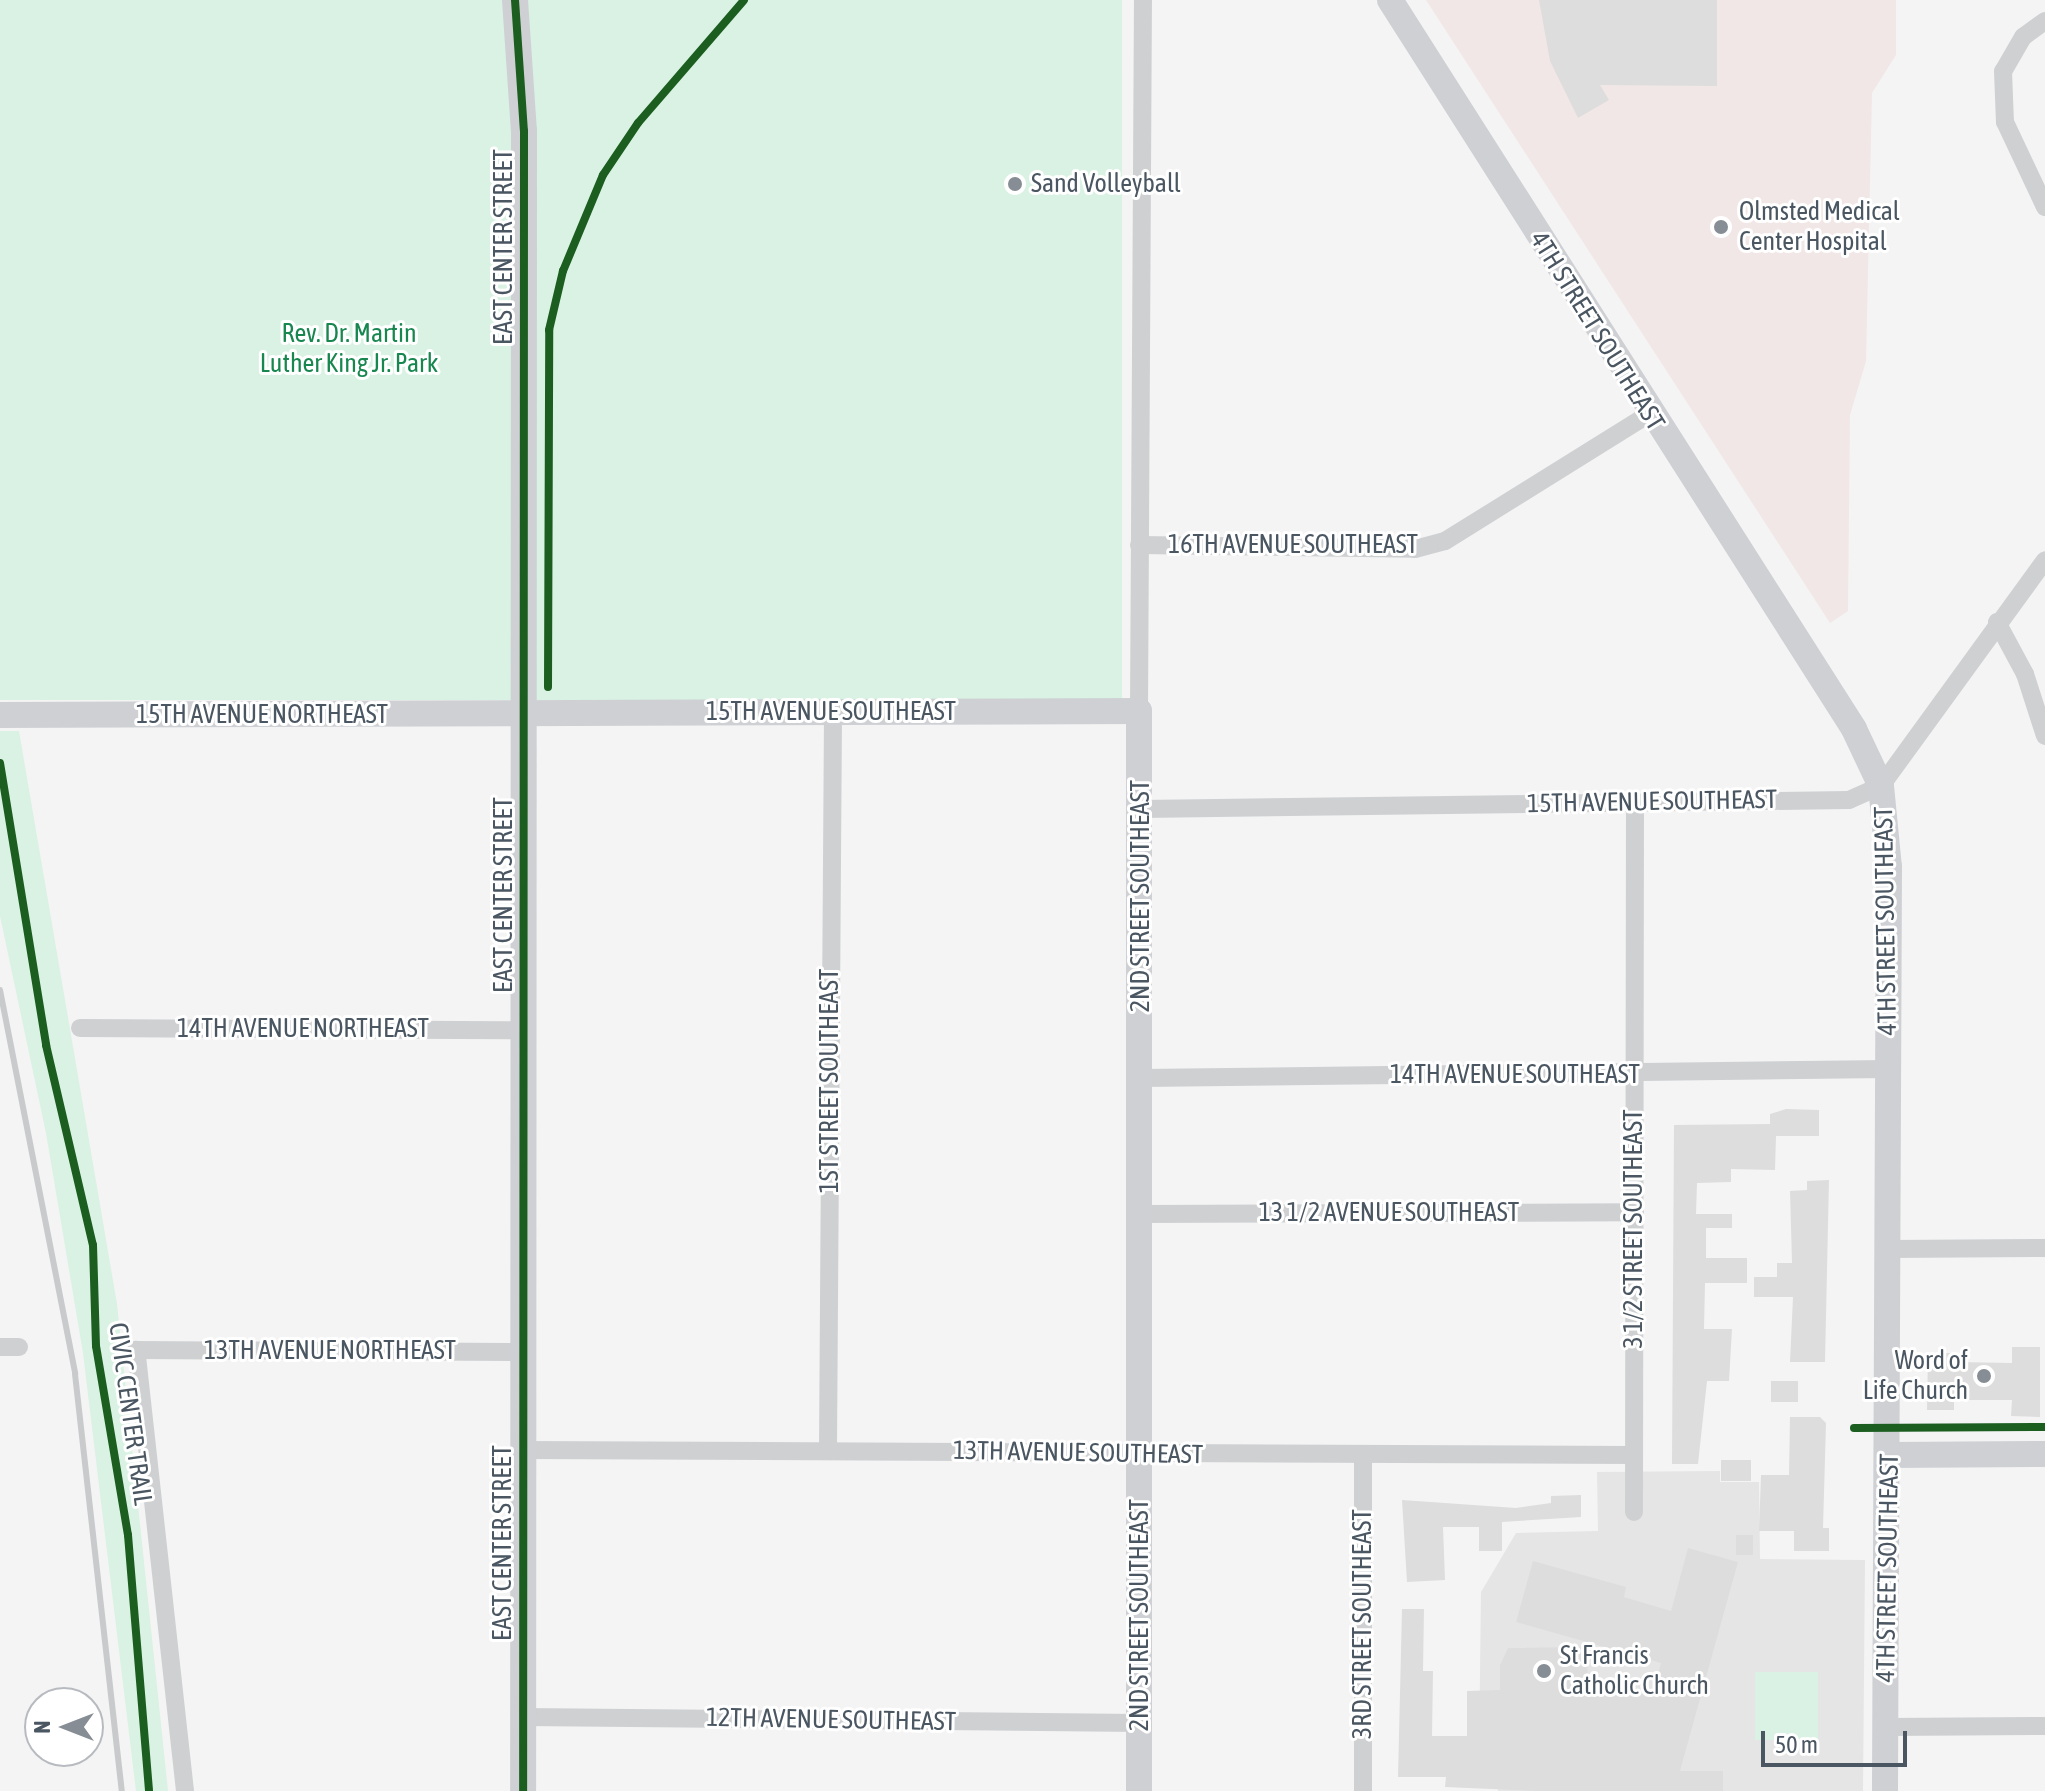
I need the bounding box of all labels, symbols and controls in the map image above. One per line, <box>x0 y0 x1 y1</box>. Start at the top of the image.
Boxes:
street label: EAST CENTER STREET <box>488 149 520 345</box>
place label: Sand Volleyball <box>1031 168 1181 200</box>
marker: Sand Volleyball <box>1006 175 1024 193</box>
place label: Olmsted Medical Center Hospital <box>1739 196 1900 258</box>
marker: Olmsted Medical Center Hospital <box>1710 216 1732 238</box>
street label: 4TH STREET SOUTHEAST <box>1523 226 1671 436</box>
park label: Rev. Dr. Martin Luther King Jr. Park <box>260 318 438 380</box>
street label: 16TH AVENUE SOUTHEAST <box>1168 529 1418 561</box>
street label: 15TH AVENUE SOUTHEAST <box>706 696 956 728</box>
street label: 15TH AVENUE NORTHEAST <box>136 699 388 731</box>
street label: 2ND STREET SOUTHEAST <box>1125 780 1157 1012</box>
street label: 15TH AVENUE SOUTHEAST <box>1527 784 1777 820</box>
street label: EAST CENTER STREET <box>488 797 520 993</box>
street label: 4TH STREET SOUTHEAST <box>1868 806 1904 1036</box>
street label: 1ST STREET SOUTHEAST <box>814 969 846 1193</box>
street label: 14TH AVENUE NORTHEAST <box>177 1013 429 1045</box>
street label: 14TH AVENUE SOUTHEAST <box>1390 1059 1640 1091</box>
street label: 3 1/2 STREET SOUTHEAST <box>1618 1109 1650 1349</box>
street label: 13 1/2 AVENUE SOUTHEAST <box>1259 1197 1519 1229</box>
street label: CIVIC CENTER TRAIL <box>102 1321 158 1507</box>
street label: 13TH AVENUE NORTHEAST <box>204 1335 456 1367</box>
place label: Word of Life Church <box>1863 1345 1968 1406</box>
marker: Word of Life Church <box>1975 1367 1993 1385</box>
street label: 13TH AVENUE SOUTHEAST <box>953 1435 1203 1471</box>
street label: EAST CENTER STREET <box>487 1445 519 1641</box>
street label: 4TH STREET SOUTHEAST <box>1870 1453 1906 1683</box>
street label: 2ND STREET SOUTHEAST <box>1124 1499 1156 1731</box>
street label: 3RD STREET SOUTHEAST <box>1347 1509 1379 1739</box>
place label: St Francis Catholic Church <box>1560 1640 1709 1702</box>
marker: St Francis Catholic Church <box>1535 1662 1553 1680</box>
north arrow <box>24 1687 104 1767</box>
street label: 12TH AVENUE SOUTHEAST <box>706 1702 956 1738</box>
scale bar <box>1765 1715 1911 1765</box>
text: N <box>29 1721 55 1734</box>
text: 50 m <box>1775 1731 1818 1758</box>

